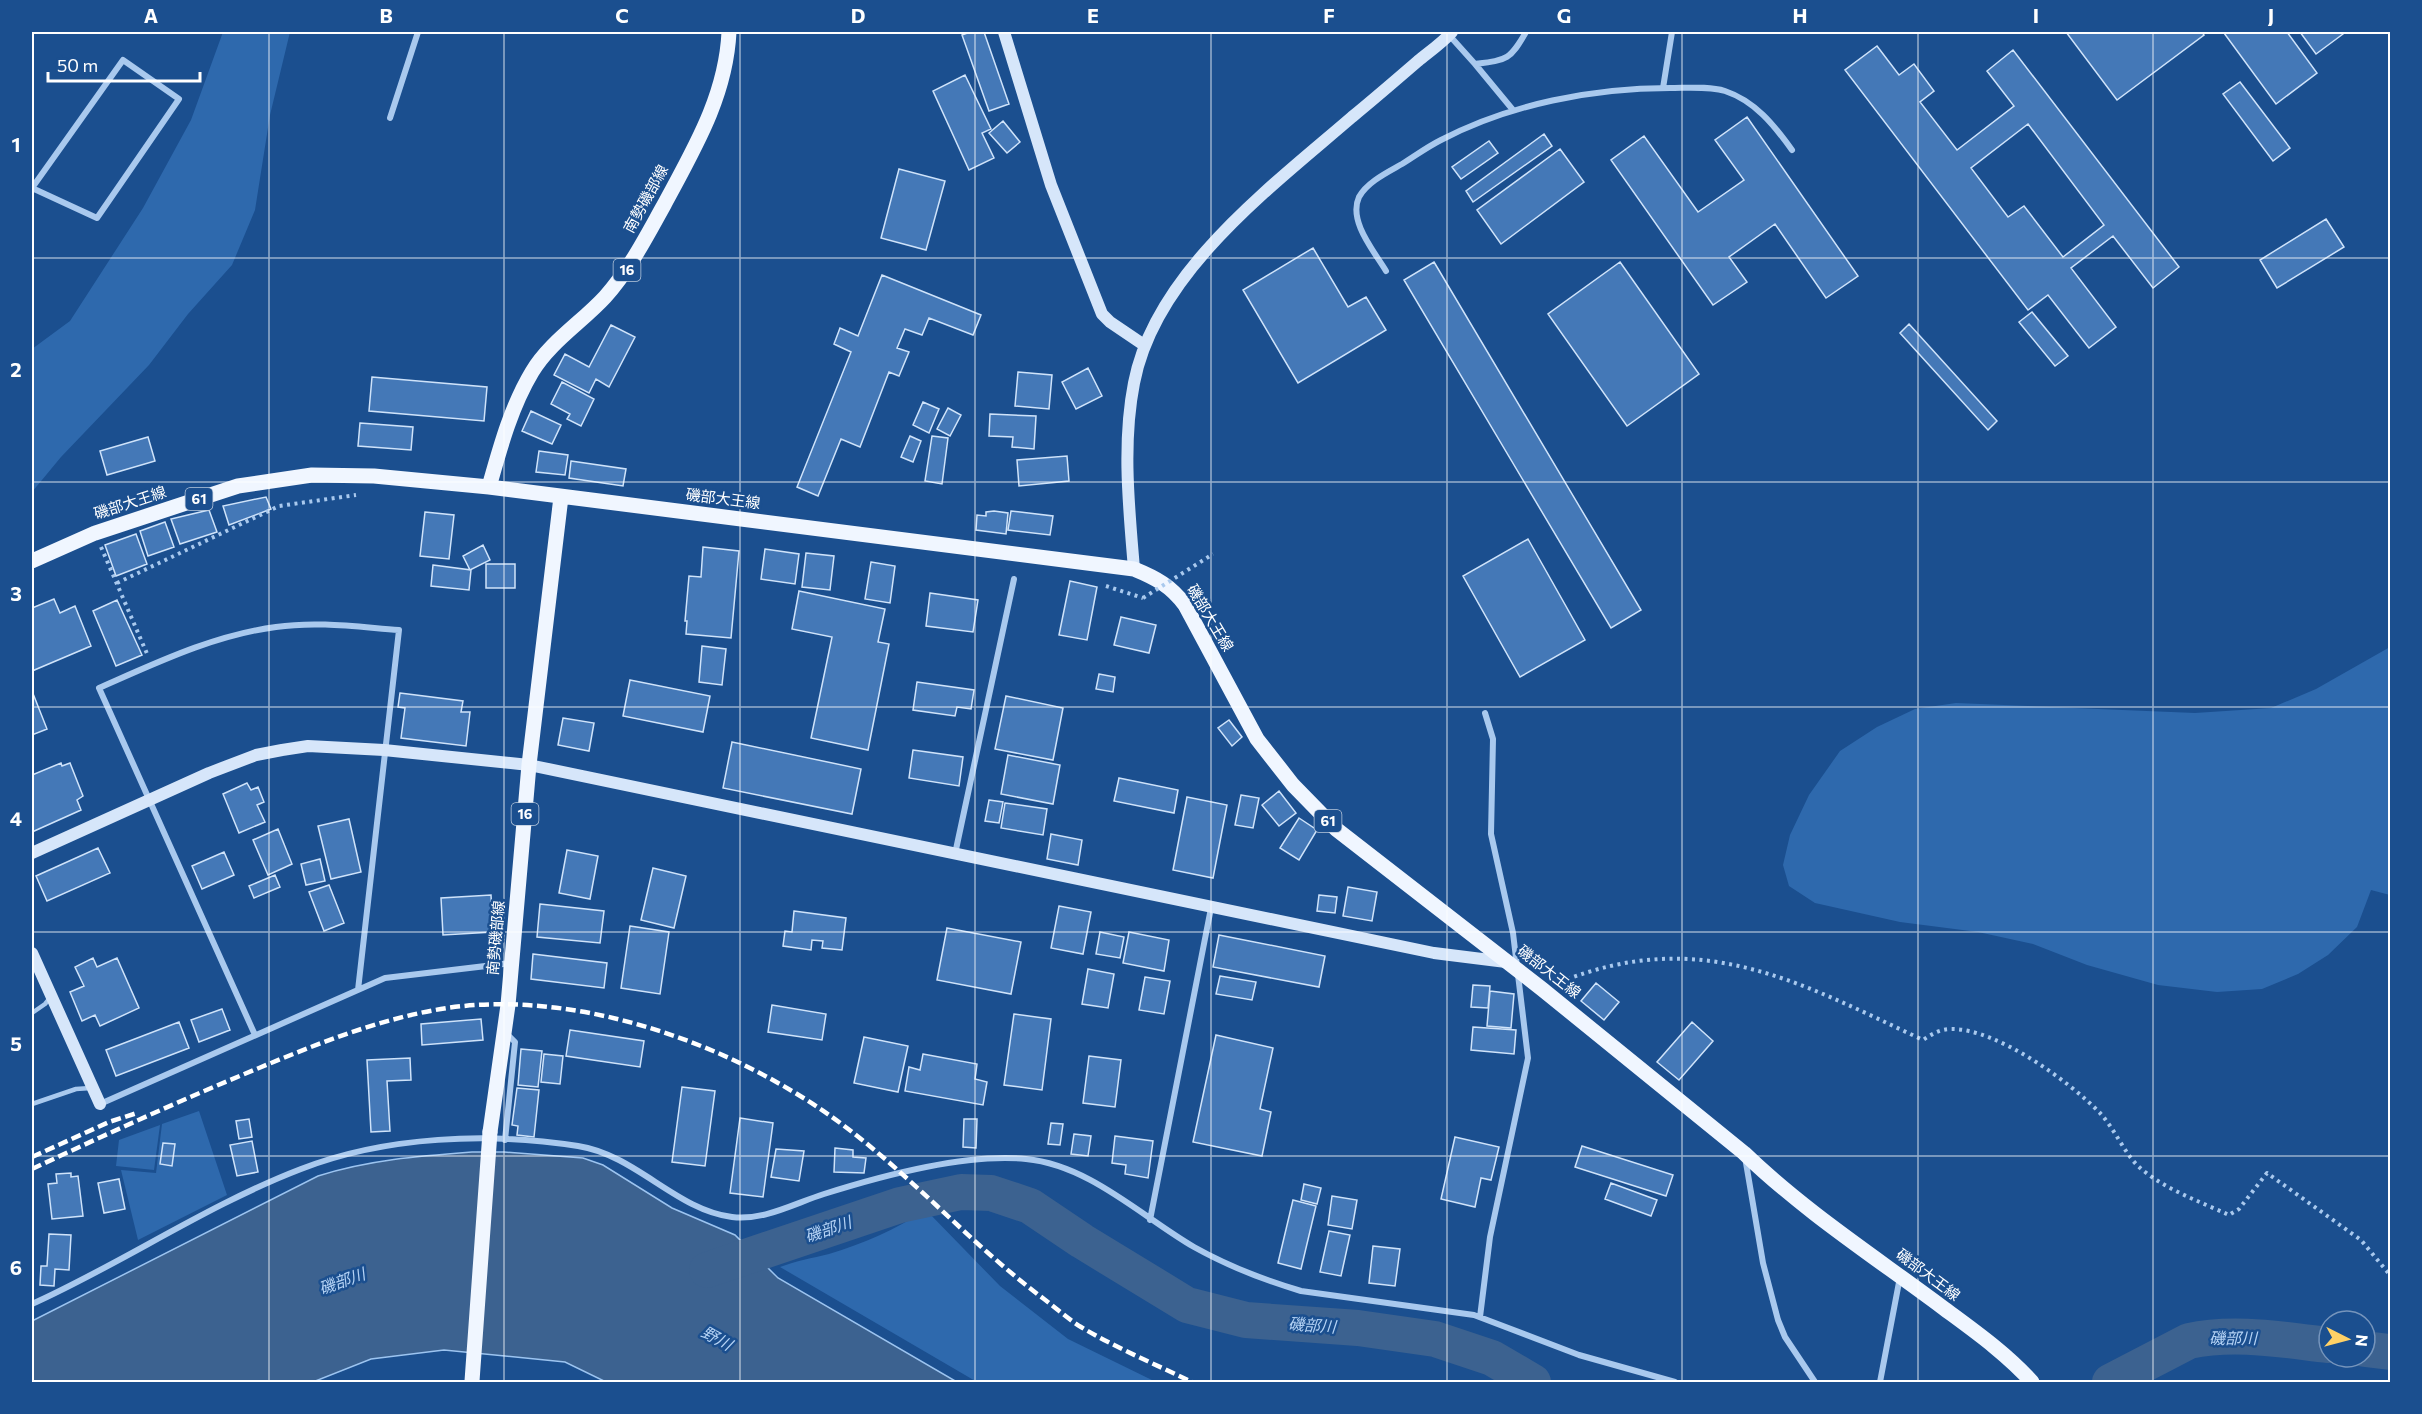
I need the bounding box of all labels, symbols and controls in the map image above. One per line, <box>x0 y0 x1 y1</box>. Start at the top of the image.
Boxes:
text: A <box>144 3 158 27</box>
text: B <box>379 3 393 27</box>
text: C <box>615 3 629 27</box>
text: D <box>851 3 865 27</box>
text: E <box>1087 3 1099 27</box>
text: F <box>1323 3 1335 27</box>
text: G <box>1557 3 1571 27</box>
text: H <box>1793 3 1808 27</box>
text: I <box>2033 3 2039 27</box>
text: J <box>2268 3 2274 27</box>
scale bar <box>48 45 200 83</box>
text: 50 m <box>57 54 98 76</box>
text: 1 <box>11 132 21 156</box>
street label: 南勢磯部線 <box>619 161 671 236</box>
road number: 16 <box>614 259 640 281</box>
text: 2 <box>10 357 22 381</box>
street label: 磯部大王線 <box>91 482 168 522</box>
street label: 磯部大王線 <box>685 485 761 512</box>
road number: 61 <box>186 488 212 510</box>
text: 3 <box>10 581 22 605</box>
street label: 磯部大王線 <box>1184 581 1238 654</box>
road number: 16 <box>512 803 538 825</box>
text: 4 <box>10 806 22 830</box>
road number: 61 <box>1314 810 1342 832</box>
street label: 南勢磯部線 <box>483 900 507 976</box>
street label: 磯部大王線 <box>1515 941 1585 1001</box>
text: 5 <box>10 1031 22 1055</box>
water label: 磯部川 <box>802 1211 856 1245</box>
street label: 磯部大王線 <box>1893 1244 1964 1304</box>
text: 6 <box>10 1255 22 1279</box>
water label: 磯部川 <box>316 1263 370 1298</box>
north arrow <box>2317 1309 2377 1369</box>
water label: 磯部川 <box>1287 1313 1339 1336</box>
water label: 野川 <box>699 1321 738 1355</box>
water label: 磯部川 <box>2209 1328 2259 1347</box>
text: N <box>2352 1334 2372 1348</box>

